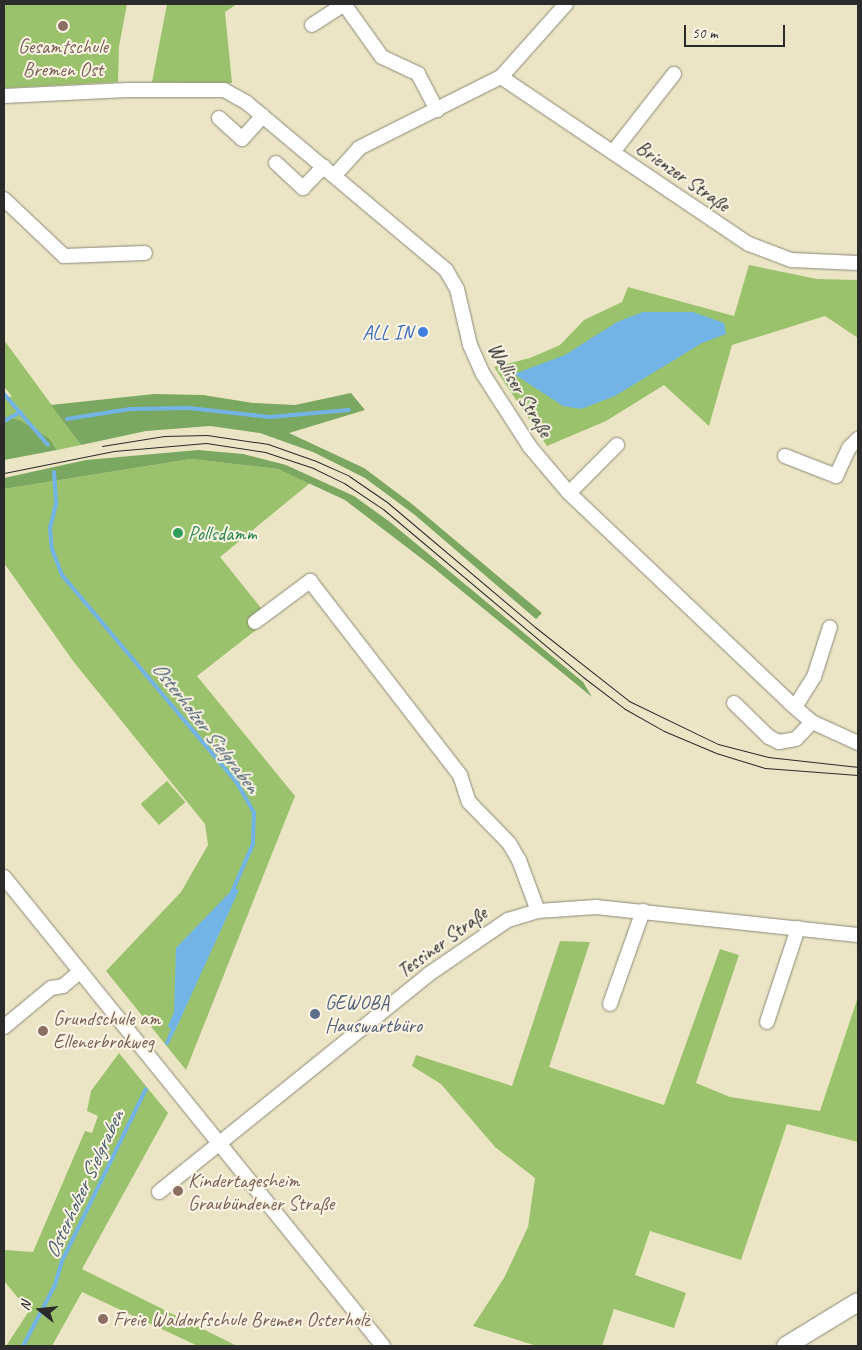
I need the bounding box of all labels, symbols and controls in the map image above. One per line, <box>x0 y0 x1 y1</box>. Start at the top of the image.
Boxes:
scale bar <box>687 15 788 47</box>
marker: Gesamtschule Bremen Ost <box>57 20 69 32</box>
text: 50 m <box>692 24 718 43</box>
place label: Gesamtschule Bremen Ost <box>18 34 108 81</box>
street label: Brienzer Straße <box>632 135 734 217</box>
place label: ALL IN <box>361 320 413 344</box>
marker: ALL IN <box>417 326 429 338</box>
street label: Walliser Straße <box>482 338 558 442</box>
place label: Pollsdamm <box>188 521 257 545</box>
marker: Pollsdamm <box>172 527 184 539</box>
water label: Osterholzer Sielgraben <box>147 656 265 798</box>
street label: Tessiner Straße <box>392 901 492 983</box>
place label: GEWOBA Hauswartbüro <box>325 990 422 1037</box>
place label: Grundschule am Ellenerbrokweg <box>53 1007 159 1054</box>
marker: GEWOBA Hauswartbüro <box>309 1008 321 1020</box>
marker: Grundschule am Ellenerbrokweg <box>37 1025 49 1037</box>
water label: Osterholzer Sielgraben <box>39 1106 129 1262</box>
place label: Kindertagesheim Graubündener Straße <box>188 1168 335 1215</box>
marker: Kindertagesheim Graubündener Straße <box>172 1185 184 1197</box>
north arrow <box>15 1285 65 1335</box>
text: N <box>16 1299 34 1312</box>
place label: Freie Waldorfschule Bremen Osterholz <box>113 1307 371 1331</box>
marker: Freie Waldorfschule Bremen Osterholz <box>97 1313 109 1325</box>

